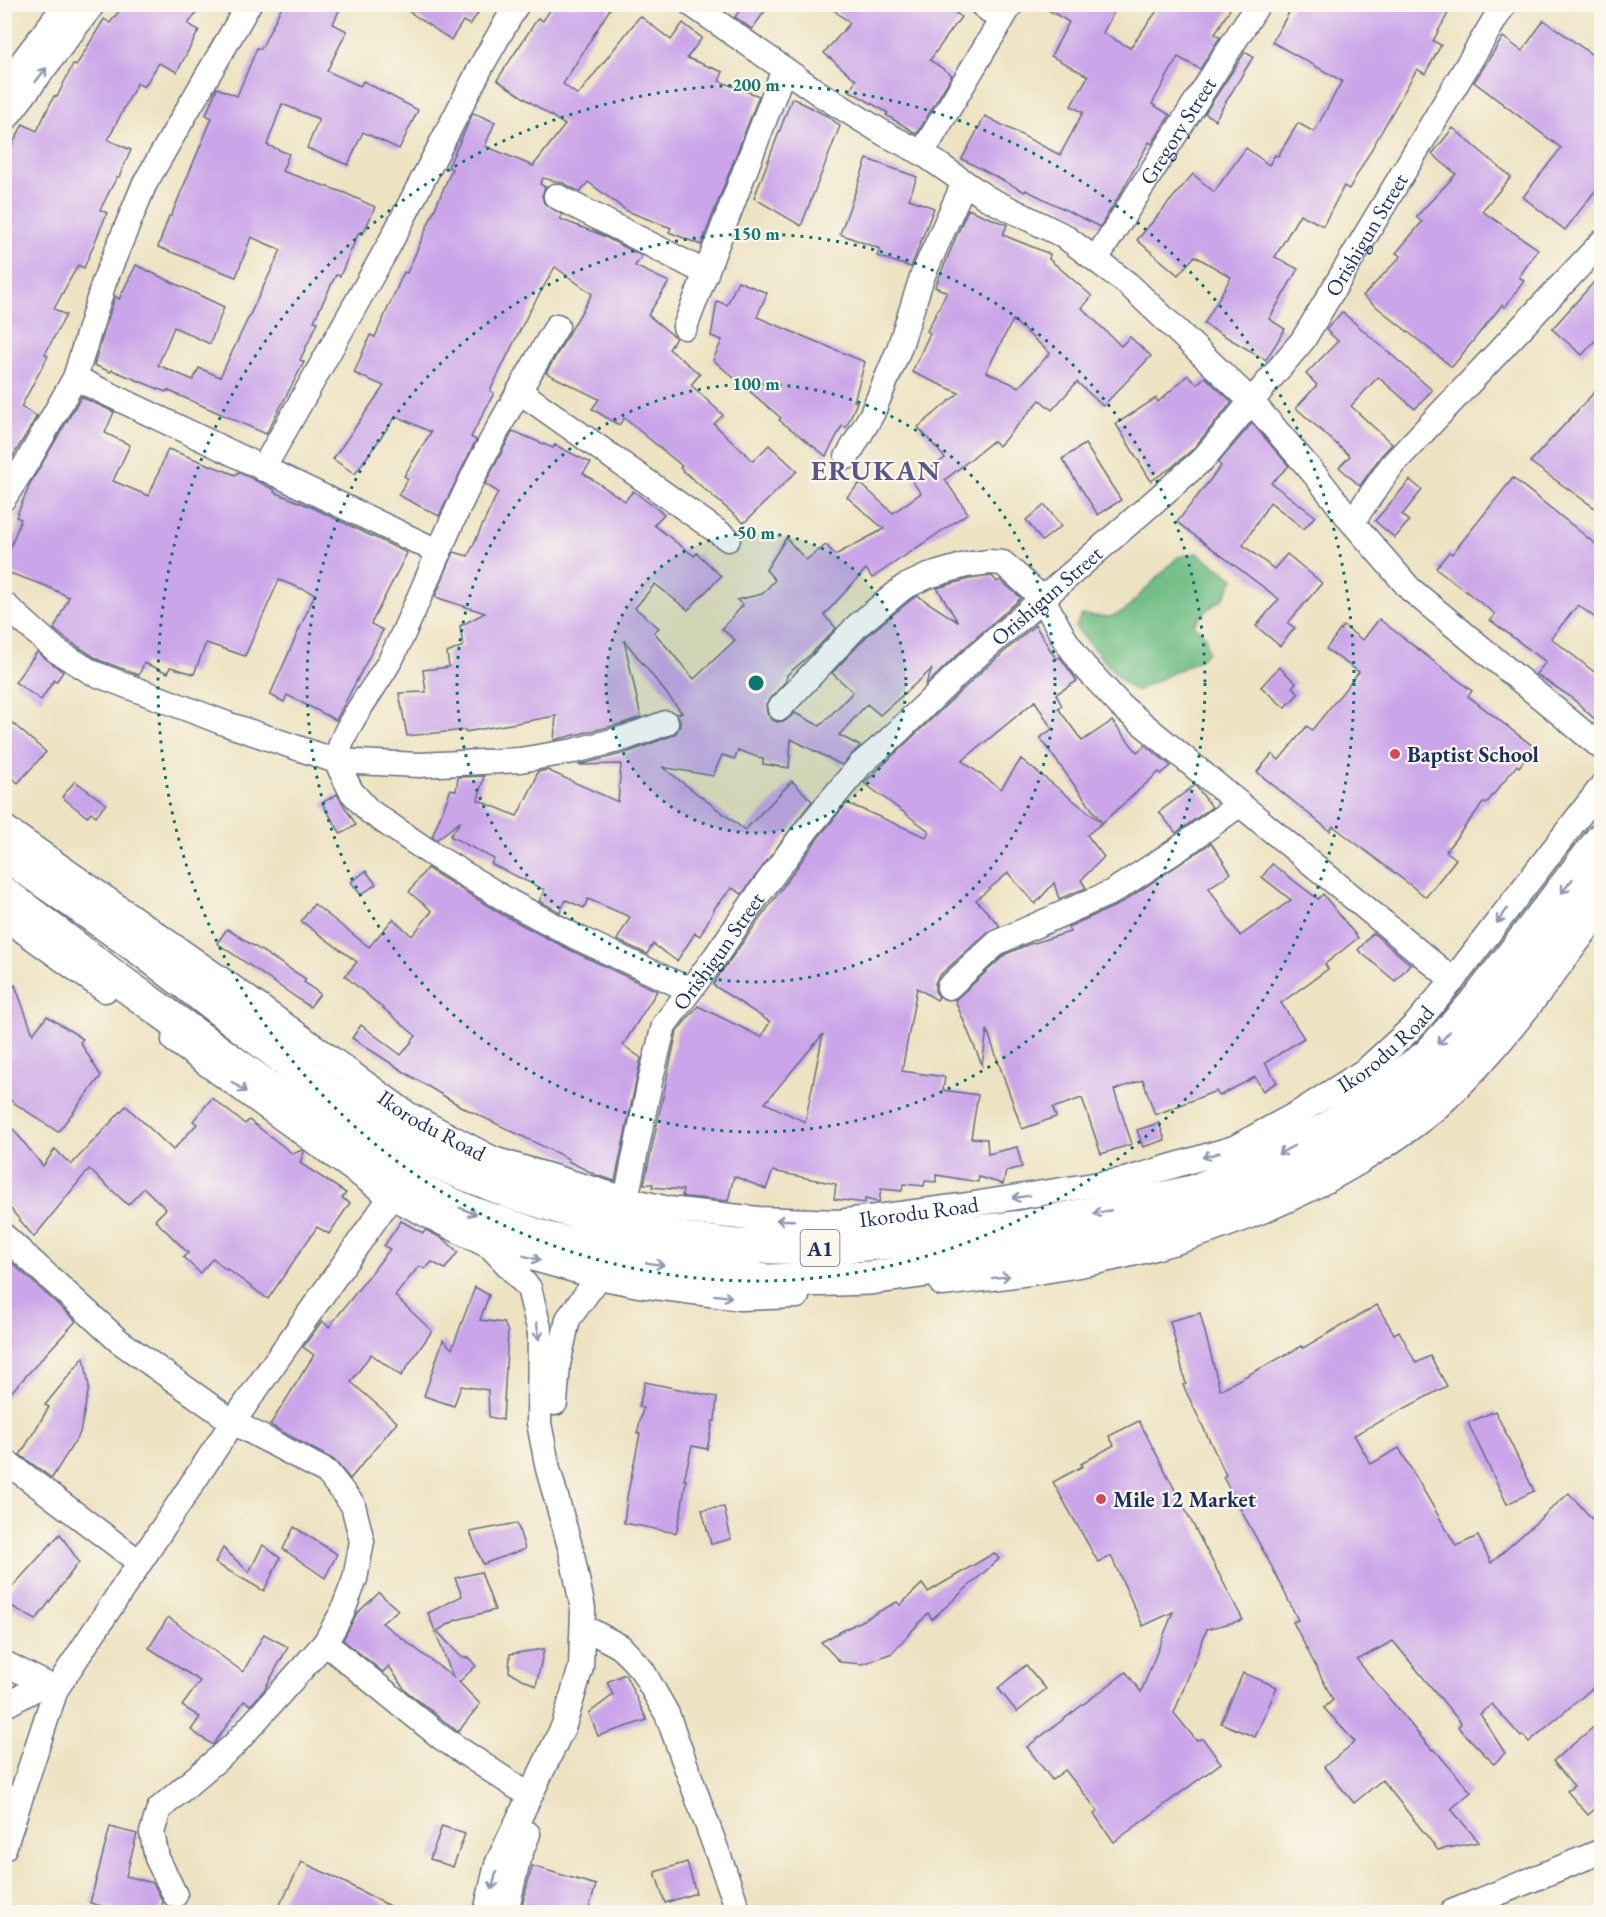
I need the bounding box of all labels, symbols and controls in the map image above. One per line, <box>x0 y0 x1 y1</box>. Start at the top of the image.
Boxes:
one-way arrow <box>34 68 47 84</box>
street label: Gregory Street <box>1132 71 1223 190</box>
text: 200 m <box>732 73 780 96</box>
street label: Orishigun Street <box>1318 167 1414 302</box>
text: 150 m <box>732 222 780 245</box>
text: 100 m <box>732 372 780 395</box>
district label: ERUKAN <box>811 452 941 488</box>
text: 50 m <box>737 521 775 544</box>
street label: Orishigun Street <box>984 539 1108 652</box>
centre of rings <box>746 673 766 693</box>
place label: Baptist School <box>1407 740 1539 769</box>
marker: Baptist School <box>1388 747 1402 761</box>
one-way arrow <box>1560 878 1573 894</box>
street label: Orishigun Street <box>666 886 770 1016</box>
one-way arrow <box>1496 907 1509 923</box>
street label: Ikorodu Road <box>1331 998 1441 1099</box>
one-way arrow <box>1437 1030 1451 1045</box>
one-way arrow <box>230 1081 246 1094</box>
street label: Ikorodu Road <box>372 1083 492 1168</box>
one-way arrow <box>1277 1145 1295 1157</box>
one-way arrow <box>1202 1150 1221 1161</box>
street label: Ikorodu Road <box>857 1189 981 1234</box>
one-way arrow <box>1011 1191 1031 1202</box>
one-way arrow <box>458 1206 476 1217</box>
one-way arrow <box>1093 1207 1112 1218</box>
one-way arrow <box>776 1215 796 1226</box>
road number: A1 <box>800 1230 840 1266</box>
one-way arrow <box>522 1253 541 1265</box>
one-way arrow <box>645 1259 664 1270</box>
one-way arrow <box>990 1271 1010 1282</box>
one-way arrow <box>713 1290 733 1301</box>
one-way arrow <box>533 1321 544 1340</box>
place label: Mile 12 Market <box>1113 1485 1257 1514</box>
marker: Mile 12 Market <box>1094 1492 1108 1506</box>
one-way arrow <box>487 1871 499 1890</box>

